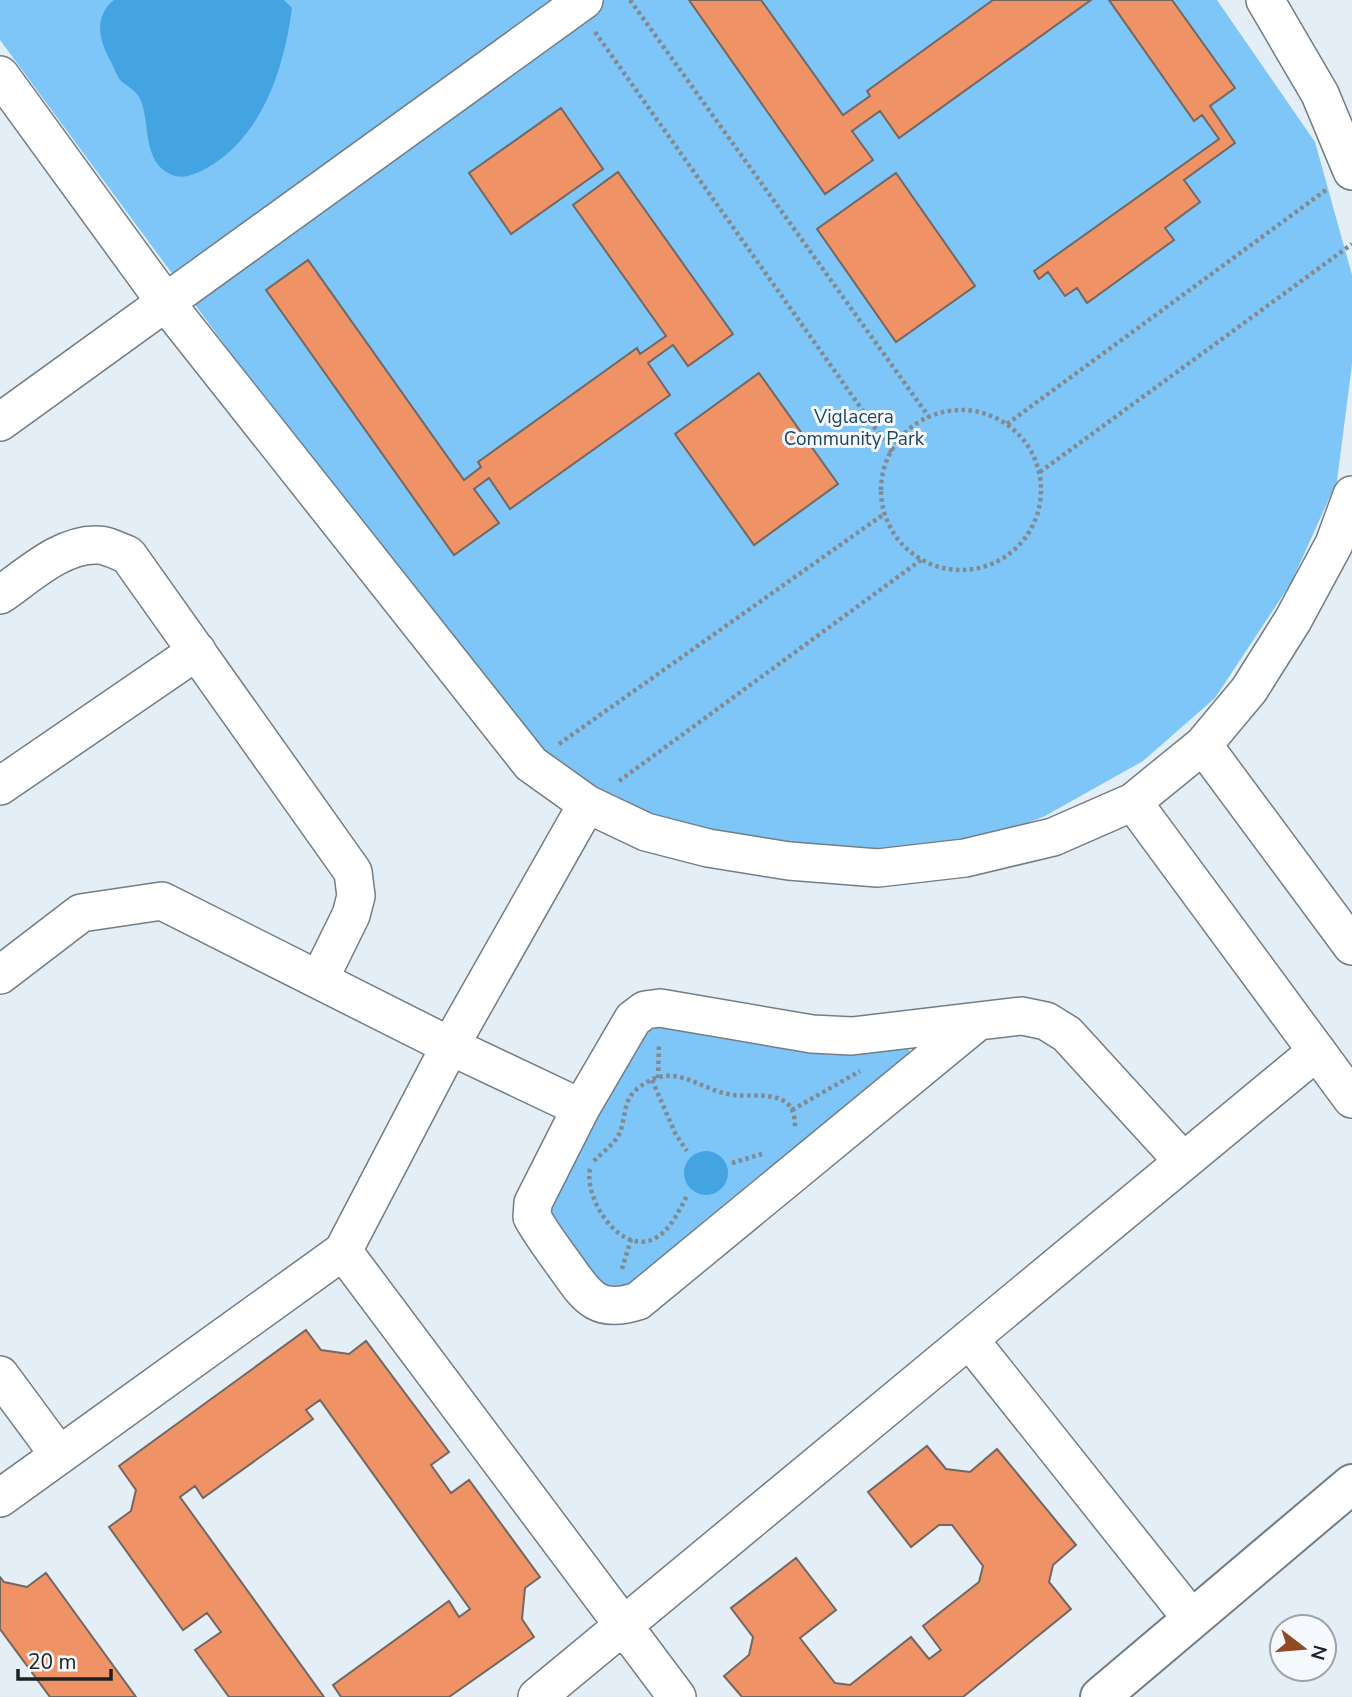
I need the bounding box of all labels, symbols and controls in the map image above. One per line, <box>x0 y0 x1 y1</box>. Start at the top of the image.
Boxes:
park label: Viglacera Community Park <box>784 404 925 452</box>
north arrow <box>1268 1613 1338 1683</box>
scale bar <box>18 1638 110 1682</box>
text: N <box>1304 1642 1333 1663</box>
text: 20 m <box>28 1648 77 1676</box>

